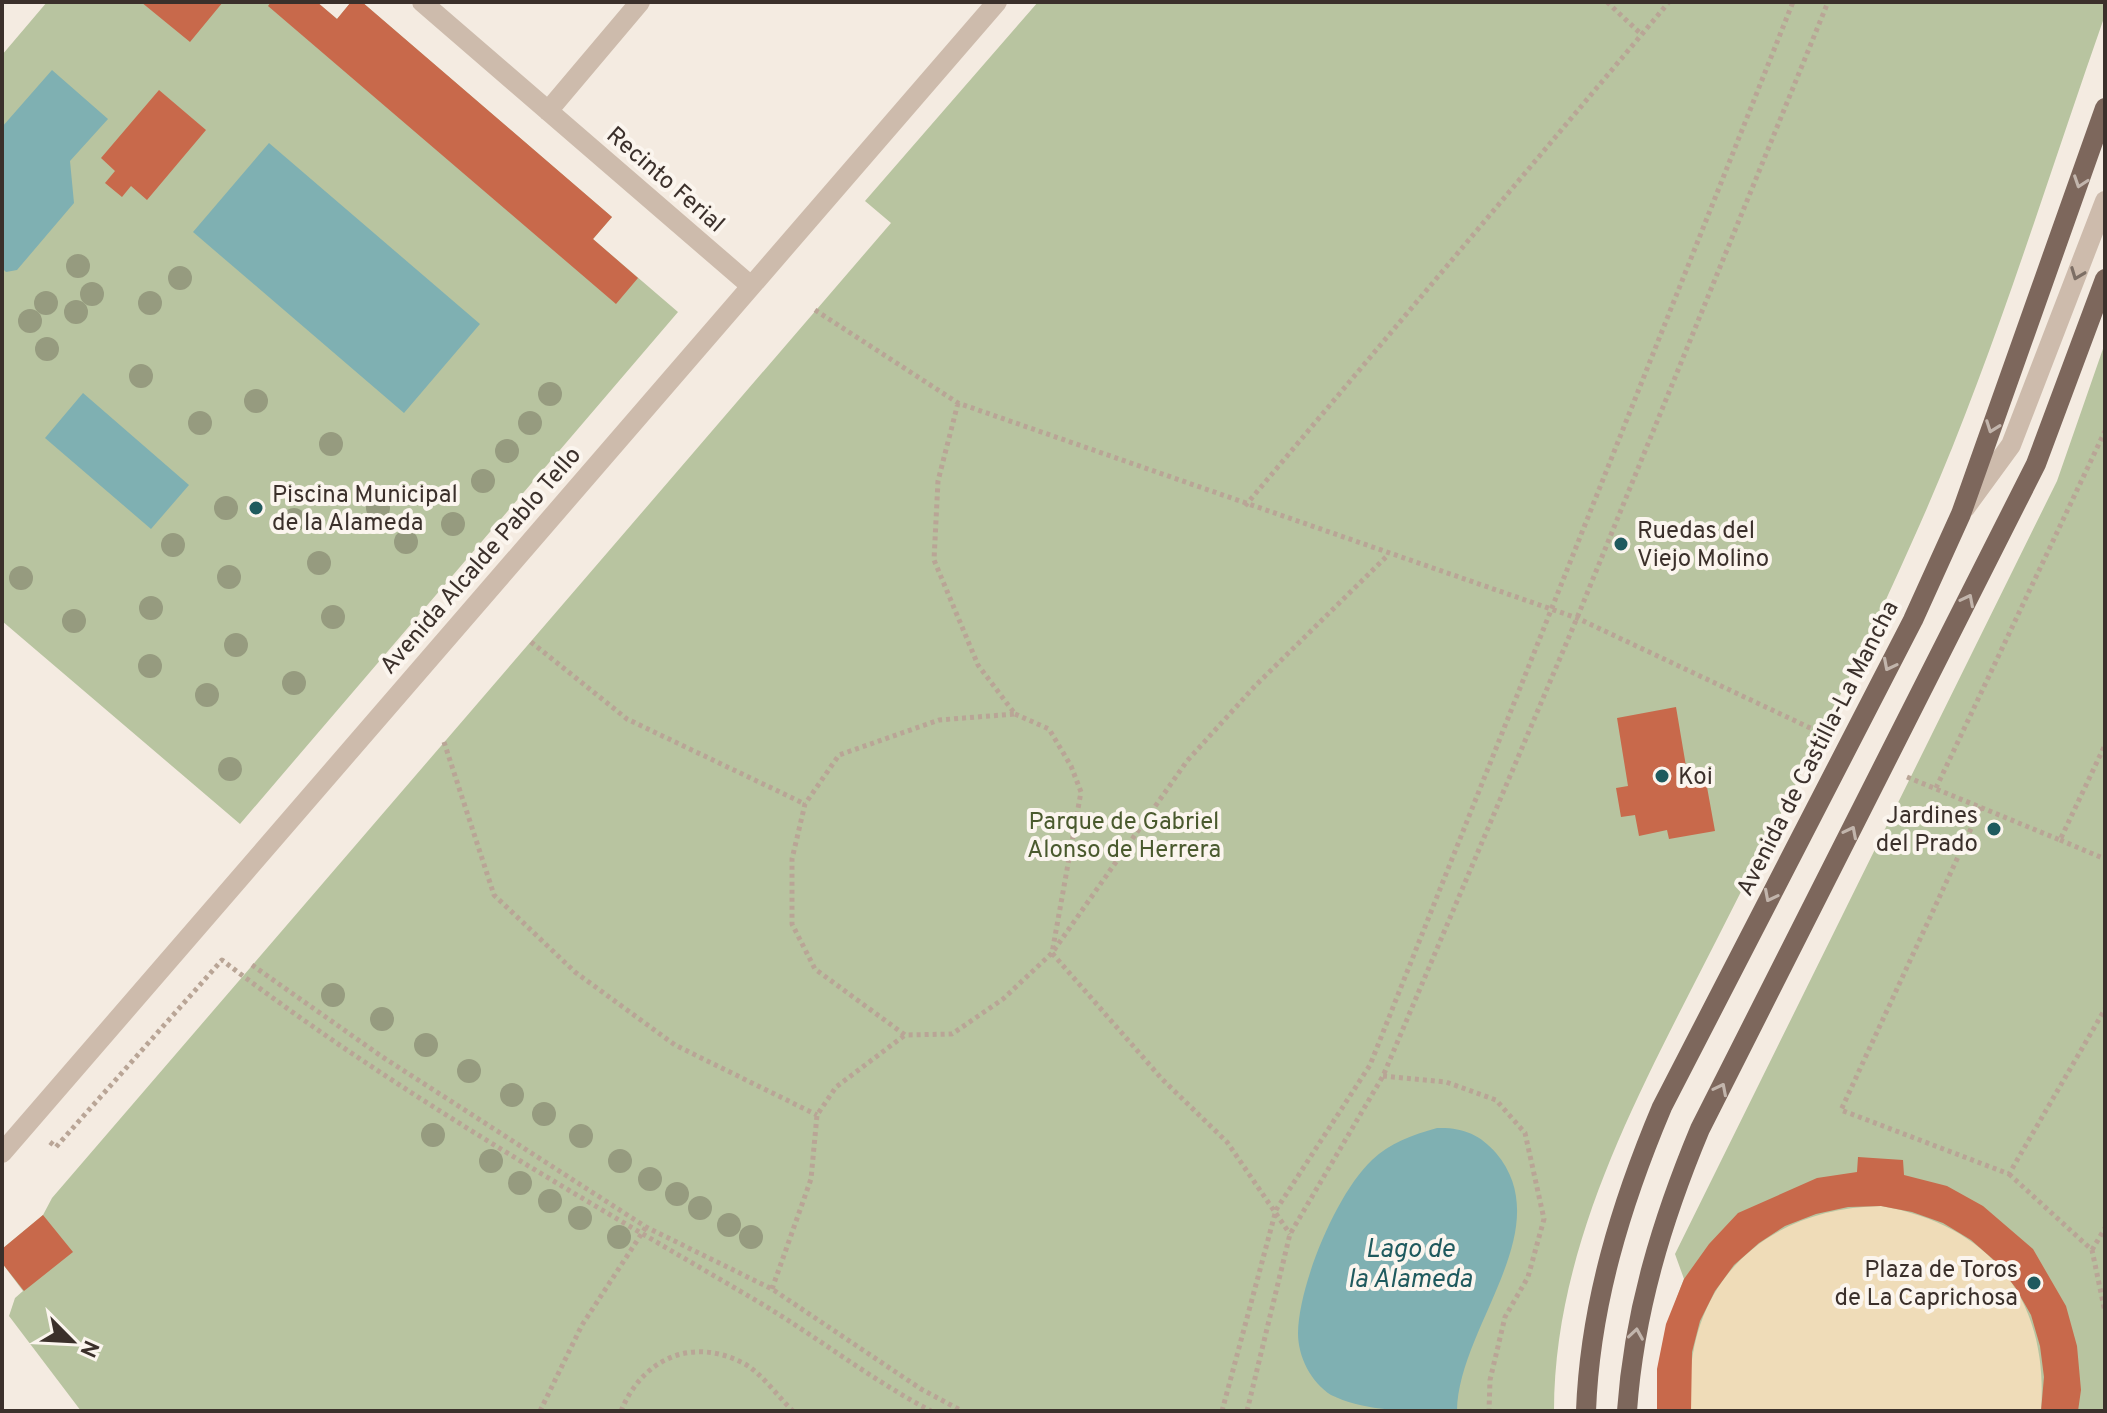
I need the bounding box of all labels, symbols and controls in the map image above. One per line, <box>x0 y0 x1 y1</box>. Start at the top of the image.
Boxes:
street label: Recinto Ferial <box>599 121 730 240</box>
one-way arrow <box>2073 174 2089 188</box>
one-way arrow <box>2070 266 2087 280</box>
one-way arrow <box>1985 419 2002 433</box>
street label: Avenida Alcalde Pablo Tello <box>374 441 589 681</box>
place label: Piscina Municipal de la Alameda <box>272 481 458 539</box>
marker: Piscina Municipal de la Alameda <box>247 499 265 517</box>
place label: Ruedas del Viejo Molino <box>1637 517 1769 575</box>
marker: Ruedas del Viejo Molino <box>1612 535 1630 553</box>
one-way arrow <box>1958 594 1974 609</box>
street label: Avenida de Castilla-La Mancha <box>1731 596 1906 902</box>
one-way arrow <box>1884 657 1899 672</box>
place label: Koi <box>1678 763 1713 793</box>
marker: Koi <box>1653 767 1671 785</box>
place label: Jardines del Prado <box>1876 802 1978 860</box>
park label: Parque de Gabriel Alonso de Herrera <box>1027 808 1221 866</box>
marker: Jardines del Prado <box>1985 820 2003 838</box>
one-way arrow <box>1842 826 1857 841</box>
one-way arrow <box>1765 888 1780 903</box>
one-way arrow <box>1711 1083 1726 1098</box>
water label: Lago de la Alameda <box>1348 1234 1473 1297</box>
place label: Plaza de Toros de La Caprichosa <box>1834 1256 2018 1314</box>
marker: Plaza de Toros de La Caprichosa <box>2025 1274 2043 1292</box>
north arrow <box>32 1301 112 1381</box>
one-way arrow <box>1627 1327 1644 1340</box>
text: N <box>72 1335 104 1361</box>

